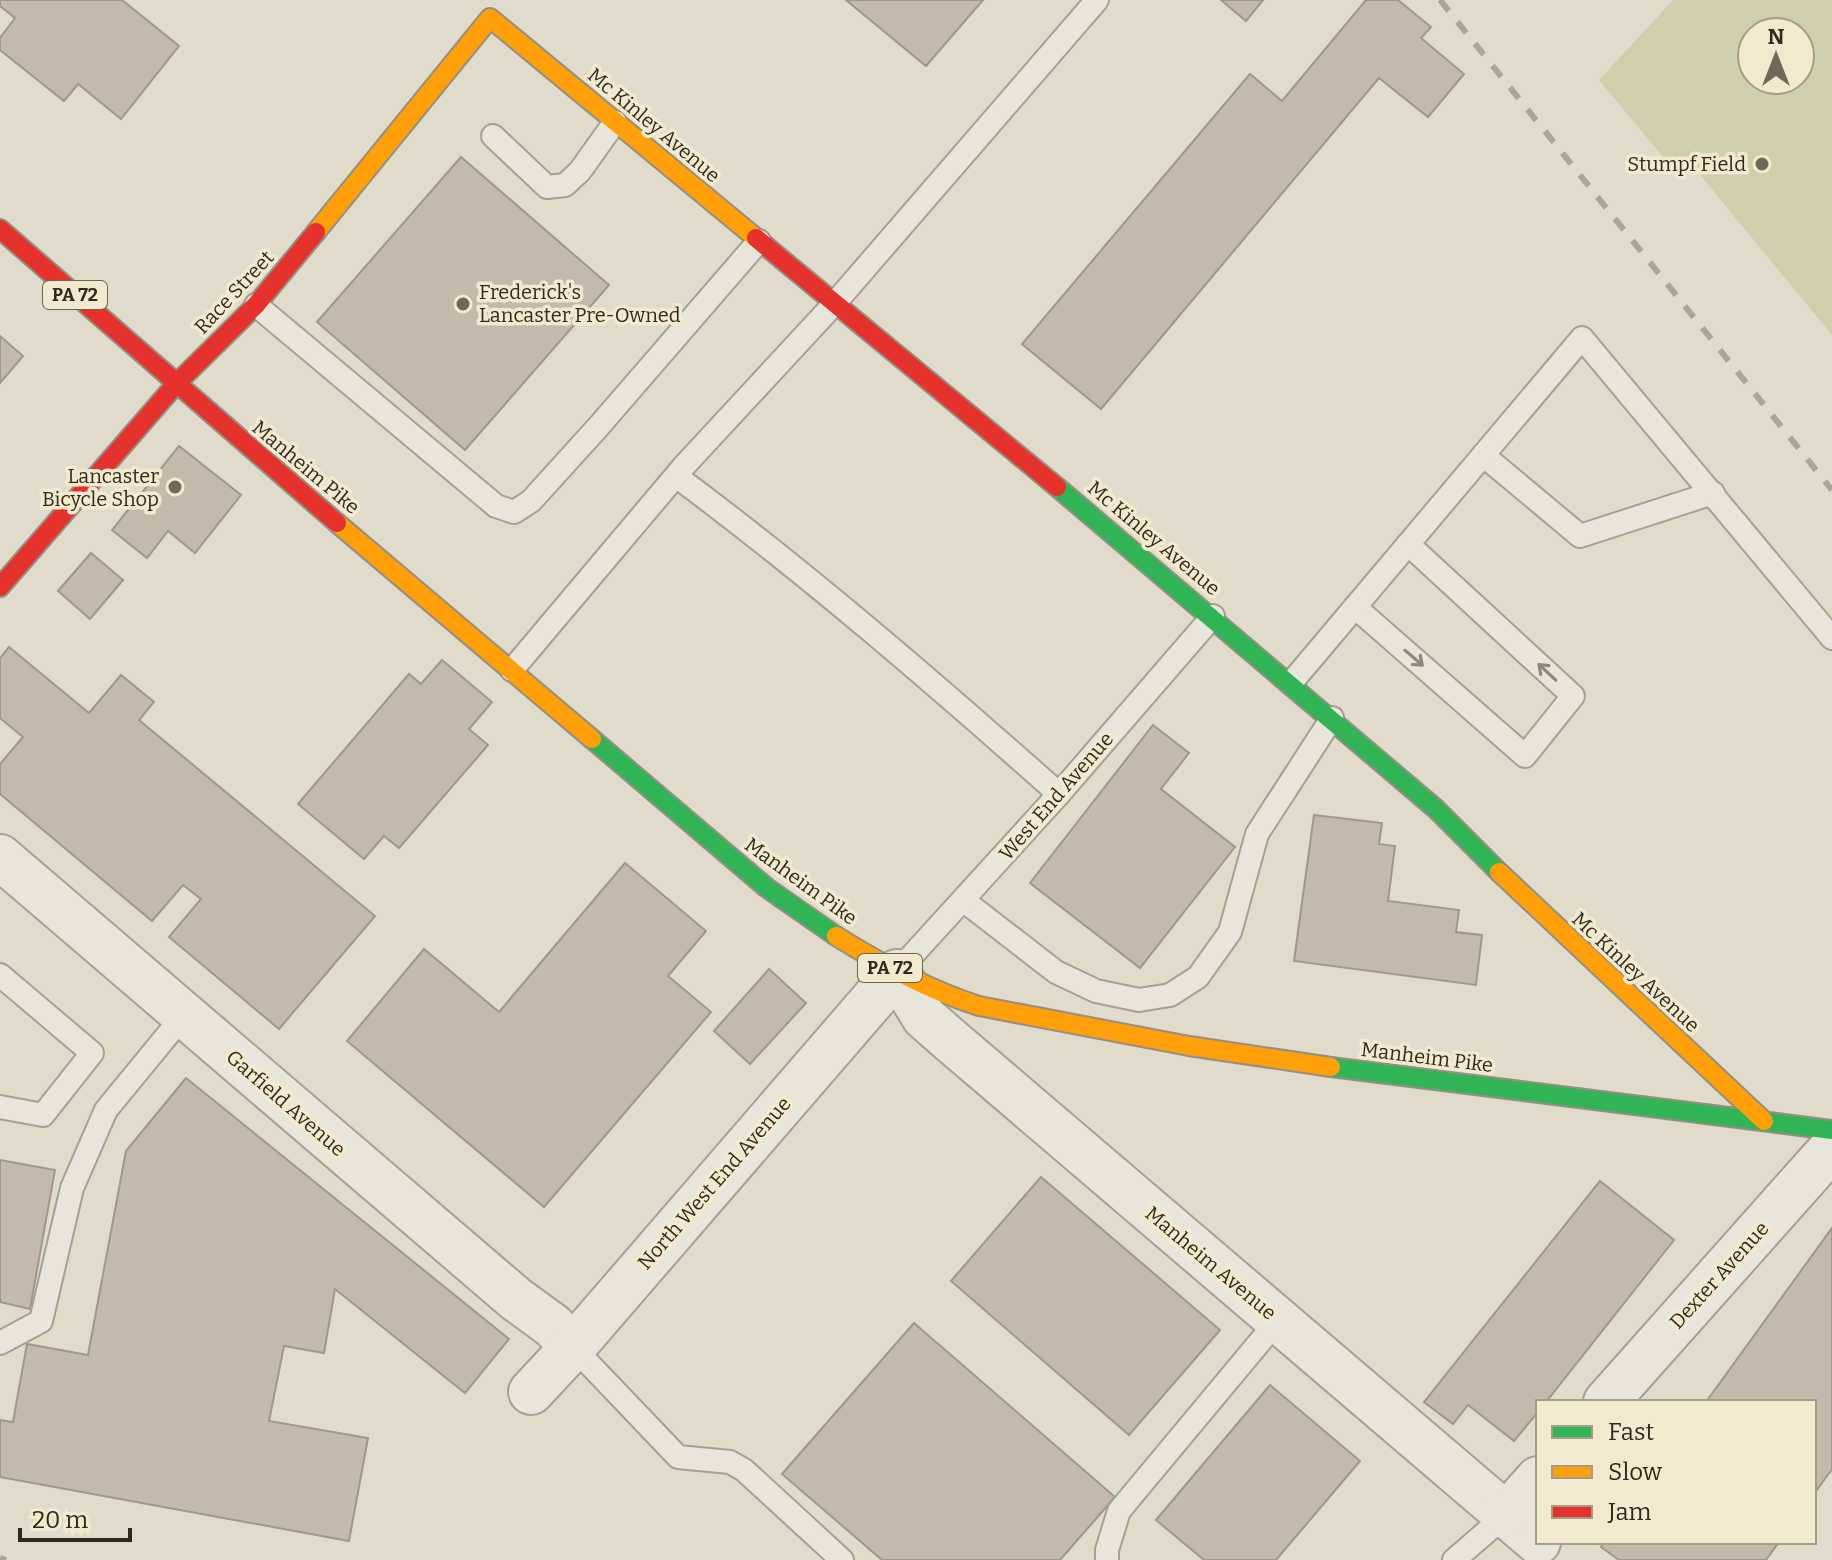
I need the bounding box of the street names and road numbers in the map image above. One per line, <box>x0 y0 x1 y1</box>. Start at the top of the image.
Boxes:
street label: Mc Kinley Avenue <box>583 63 725 187</box>
street label: Race Street <box>189 245 279 339</box>
road number: PA 72 <box>43 281 107 309</box>
street label: Manheim Pike <box>247 415 365 519</box>
street label: Mc Kinley Avenue <box>1083 476 1225 600</box>
street label: West End Avenue <box>994 727 1118 865</box>
street label: Manheim Pike <box>740 832 862 930</box>
street label: Mc Kinley Avenue <box>1567 907 1705 1037</box>
road number: PA 72 <box>858 954 922 982</box>
street label: Manheim Pike <box>1360 1037 1494 1077</box>
street label: Garfield Avenue <box>222 1045 350 1161</box>
street label: North West End Avenue <box>632 1092 796 1274</box>
street label: Manheim Avenue <box>1141 1201 1281 1325</box>
street label: Dexter Avenue <box>1664 1216 1774 1334</box>

